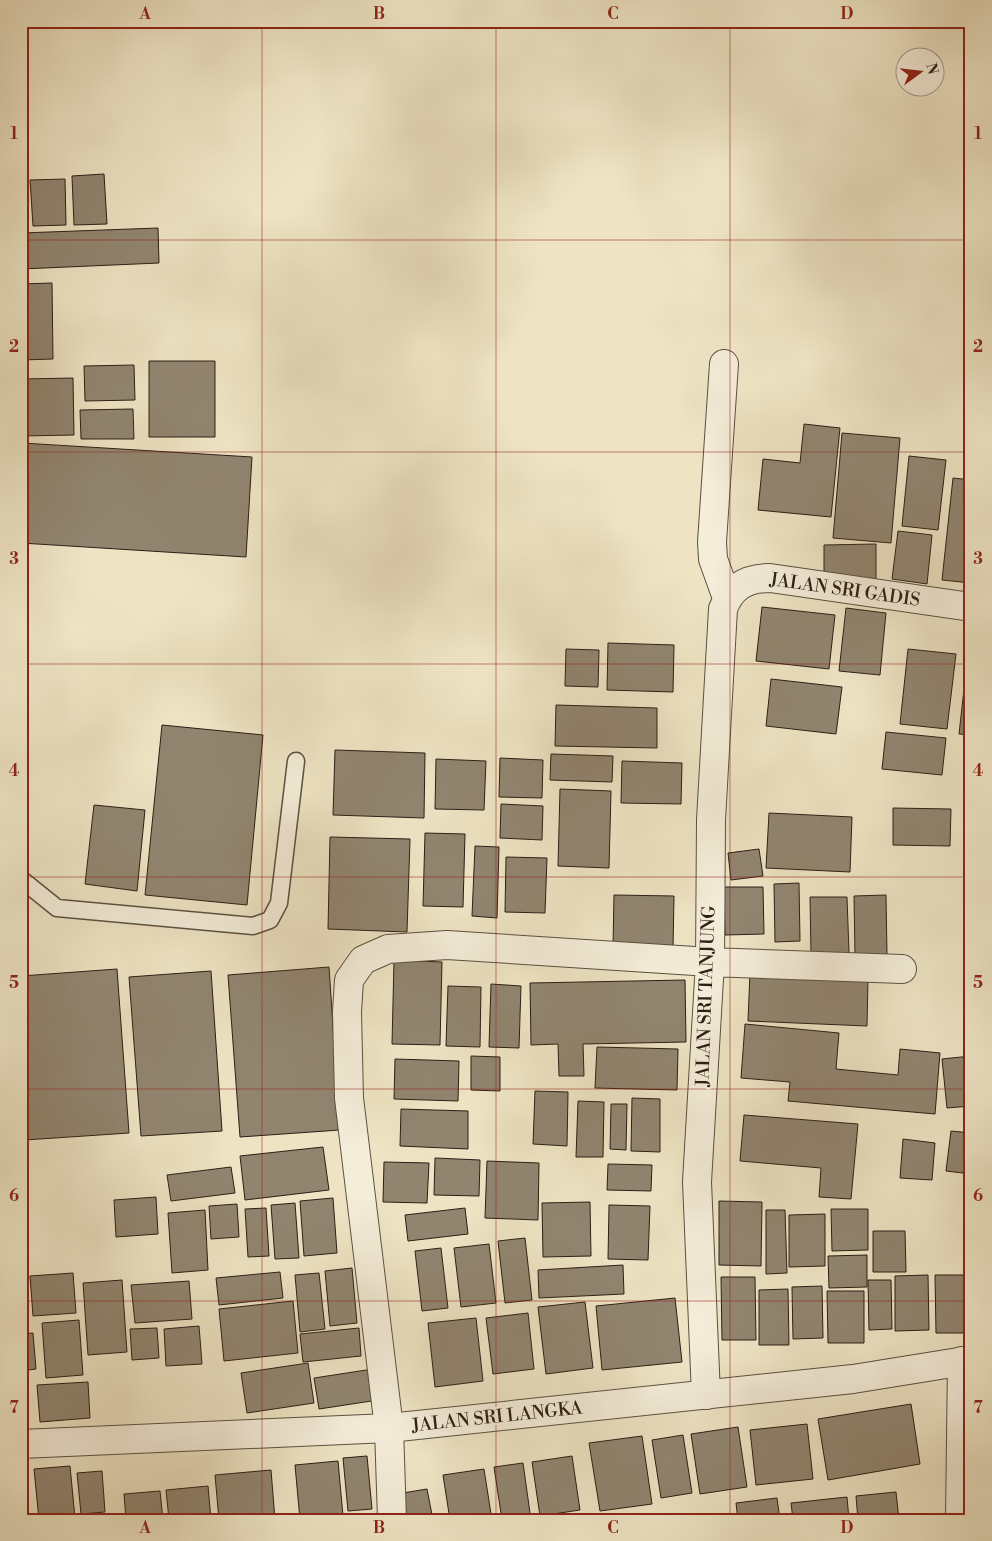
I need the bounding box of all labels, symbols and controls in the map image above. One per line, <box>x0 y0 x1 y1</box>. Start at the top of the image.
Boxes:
text: A <box>138 4 151 24</box>
text: B <box>373 4 385 24</box>
text: C <box>607 4 619 24</box>
text: D <box>841 4 854 24</box>
north arrow <box>894 48 944 98</box>
text: N <box>921 61 942 77</box>
text: 1 <box>10 124 18 144</box>
text: 1 <box>974 124 982 144</box>
text: 2 <box>9 337 19 357</box>
text: 2 <box>973 337 983 357</box>
text: 3 <box>9 549 19 569</box>
text: 3 <box>973 549 983 569</box>
street label: JALAN SRI GADIS <box>767 568 922 612</box>
text: 4 <box>9 761 20 781</box>
text: 4 <box>973 761 984 781</box>
street label: JALAN SRI TANJUNG <box>691 904 721 1088</box>
text: 5 <box>9 973 19 993</box>
text: 5 <box>973 973 983 993</box>
text: 6 <box>9 1186 19 1206</box>
text: 6 <box>973 1186 983 1206</box>
street label: JALAN SRI LANGKA <box>410 1397 584 1437</box>
text: 7 <box>9 1398 19 1418</box>
text: 7 <box>973 1398 983 1418</box>
text: A <box>138 1518 151 1538</box>
text: B <box>373 1518 385 1538</box>
text: C <box>607 1518 619 1538</box>
text: D <box>841 1518 854 1538</box>

